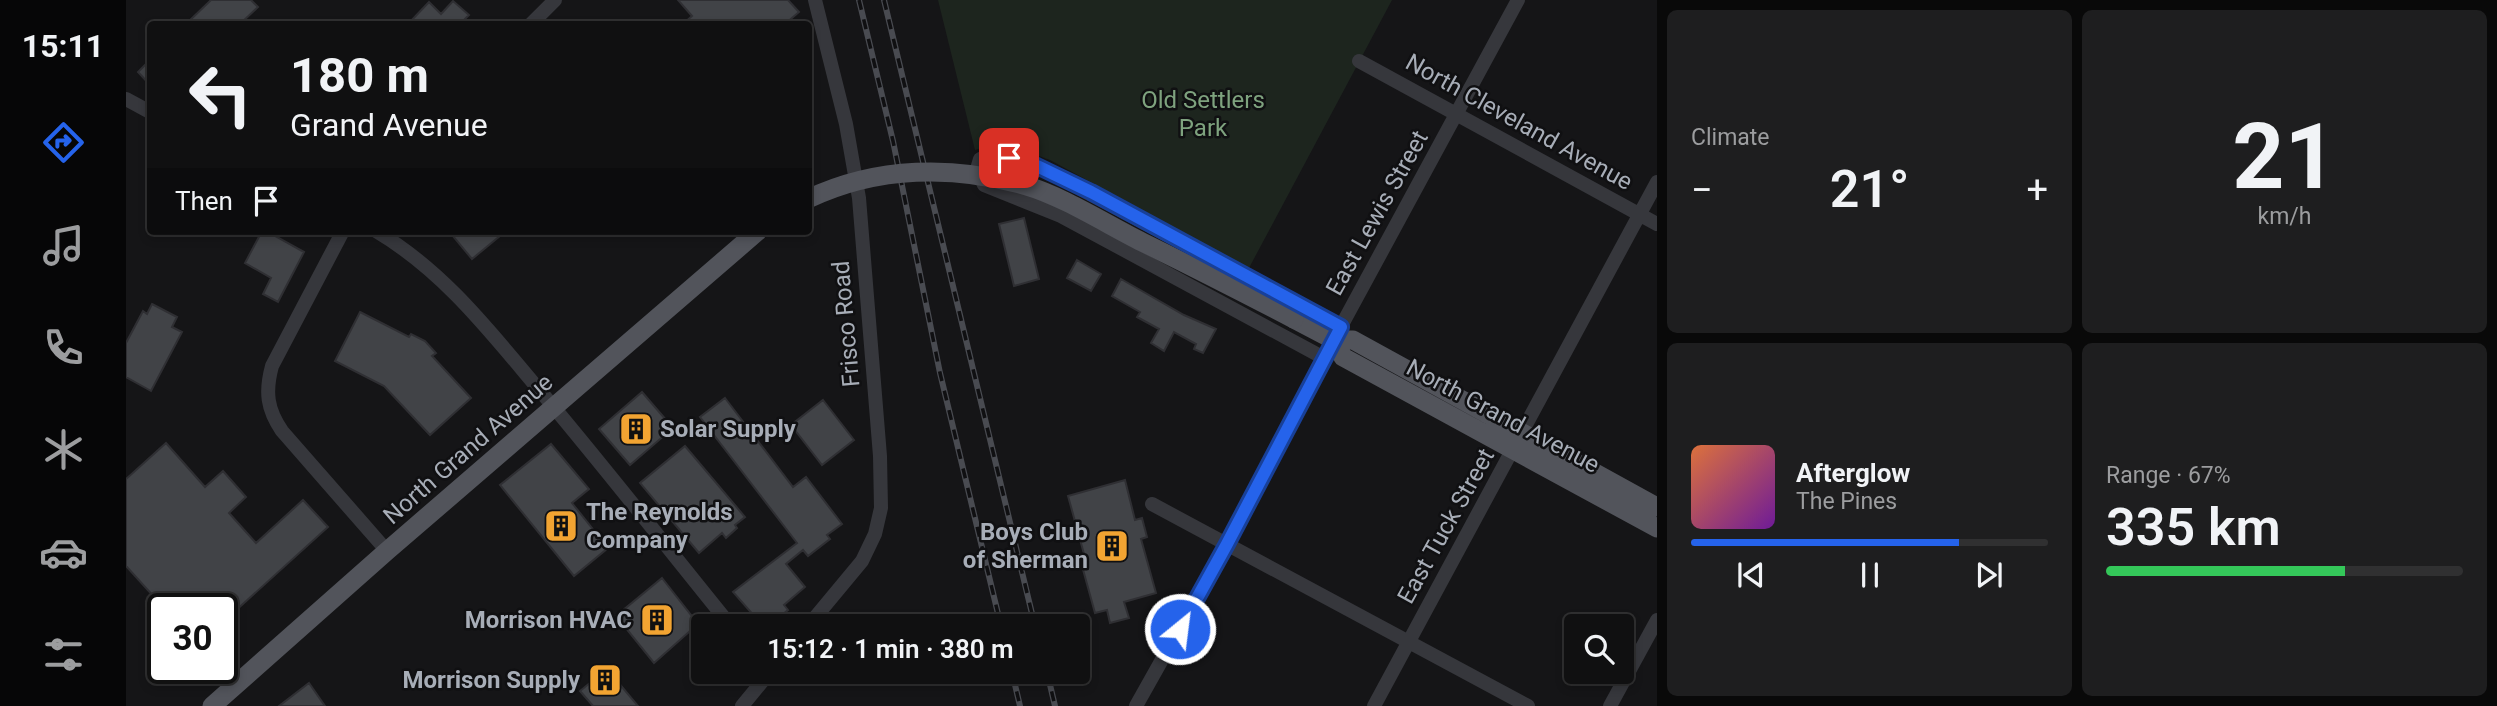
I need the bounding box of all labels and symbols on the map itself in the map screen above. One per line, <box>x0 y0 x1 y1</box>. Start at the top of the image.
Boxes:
street label: North Cleveland Avenue <box>1401 48 1637 196</box>
park label: Old Settlers Park <box>1141 86 1265 142</box>
street label: East Lewis Street <box>1320 126 1434 300</box>
pin <box>979 128 1039 188</box>
street label: Frisco Road <box>827 260 865 388</box>
street label: North Grand Avenue <box>1402 353 1604 479</box>
street label: North Grand Avenue <box>378 368 558 530</box>
building icon: Solar Supply <box>617 410 655 448</box>
place label: Solar Supply <box>660 415 797 443</box>
street label: East Tuck Street <box>1392 443 1500 608</box>
place label: The Reynolds Company <box>586 498 733 554</box>
building icon: The Reynolds Company <box>542 507 580 545</box>
place label: Boys Club of Sherman <box>963 518 1088 574</box>
building icon: Boys Club of Sherman <box>1093 527 1131 565</box>
position arrow <box>1143 592 1217 666</box>
speed limit sign: 30 <box>147 593 238 684</box>
building icon: Morrison HVAC <box>638 601 676 639</box>
place label: Morrison HVAC <box>465 606 632 634</box>
building icon: Morrison Supply <box>586 661 624 699</box>
place label: Morrison Supply <box>403 666 581 694</box>

